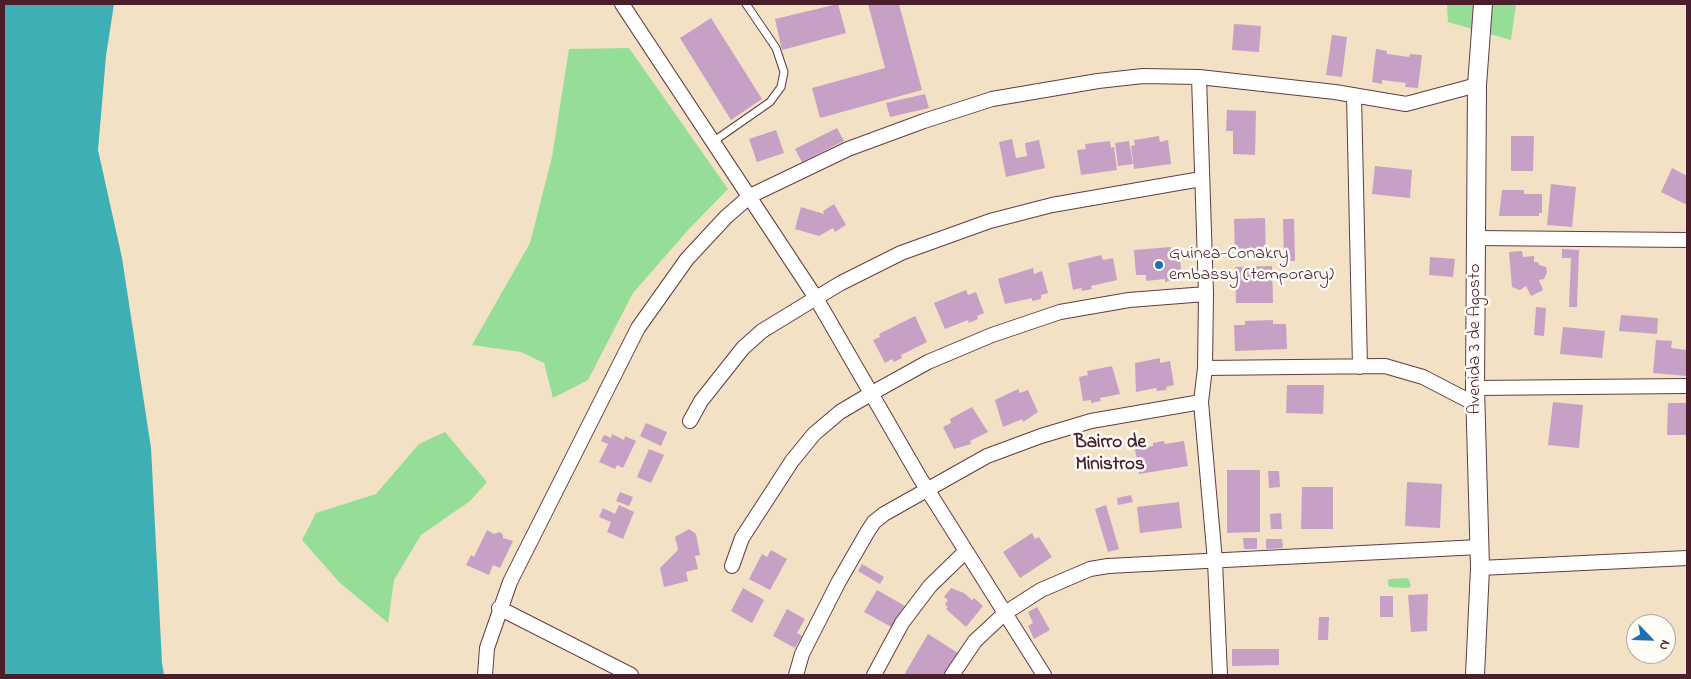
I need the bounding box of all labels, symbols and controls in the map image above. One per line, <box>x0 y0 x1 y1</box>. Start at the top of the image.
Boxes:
place label: Guinea-Conakry embassy (temporary) <box>1169 244 1334 286</box>
marker: Guinea-Conakry embassy (temporary) <box>1153 259 1165 271</box>
street label: Avenida 3 de Agosto <box>1465 264 1487 414</box>
district label: Bairro de Ministros <box>1074 433 1146 477</box>
north arrow <box>1626 614 1676 664</box>
text: N <box>1653 636 1676 653</box>

